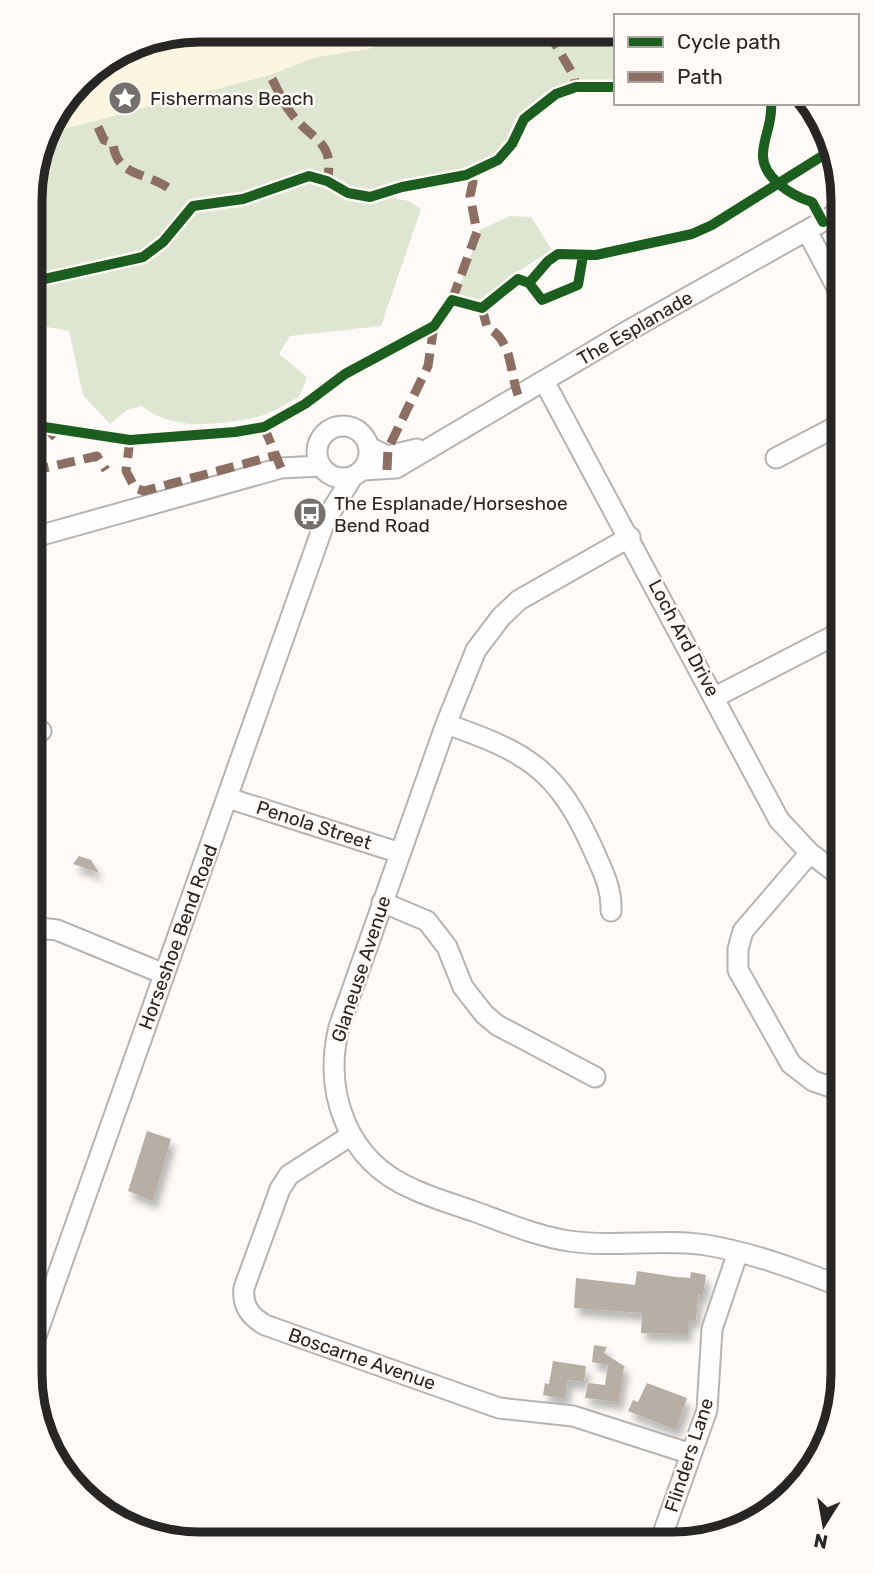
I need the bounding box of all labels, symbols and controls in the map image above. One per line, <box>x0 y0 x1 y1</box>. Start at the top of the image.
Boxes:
legend <box>614 14 859 105</box>
text: Cycle path <box>677 29 781 54</box>
text: Path <box>677 64 723 89</box>
place icon: Fishermans Beach <box>106 79 144 117</box>
place label: Fishermans Beach <box>150 87 314 110</box>
street label: The Esplanade <box>573 286 697 370</box>
place label: The Esplanade/Horseshoe Bend Road <box>334 492 568 537</box>
bus stop icon: The Esplanade/Horseshoe Bend Road <box>291 495 329 533</box>
street label: Loch Ard Drive <box>644 576 724 700</box>
street label: Penola Street <box>253 796 375 855</box>
street label: Horseshoe Bend Road <box>134 841 222 1033</box>
street label: Glaneuse Avenue <box>326 893 396 1045</box>
street label: Boscarne Avenue <box>285 1323 439 1395</box>
street label: Flinders Lane <box>660 1395 718 1515</box>
north arrow <box>789 1490 859 1560</box>
text: N <box>812 1529 830 1554</box>

